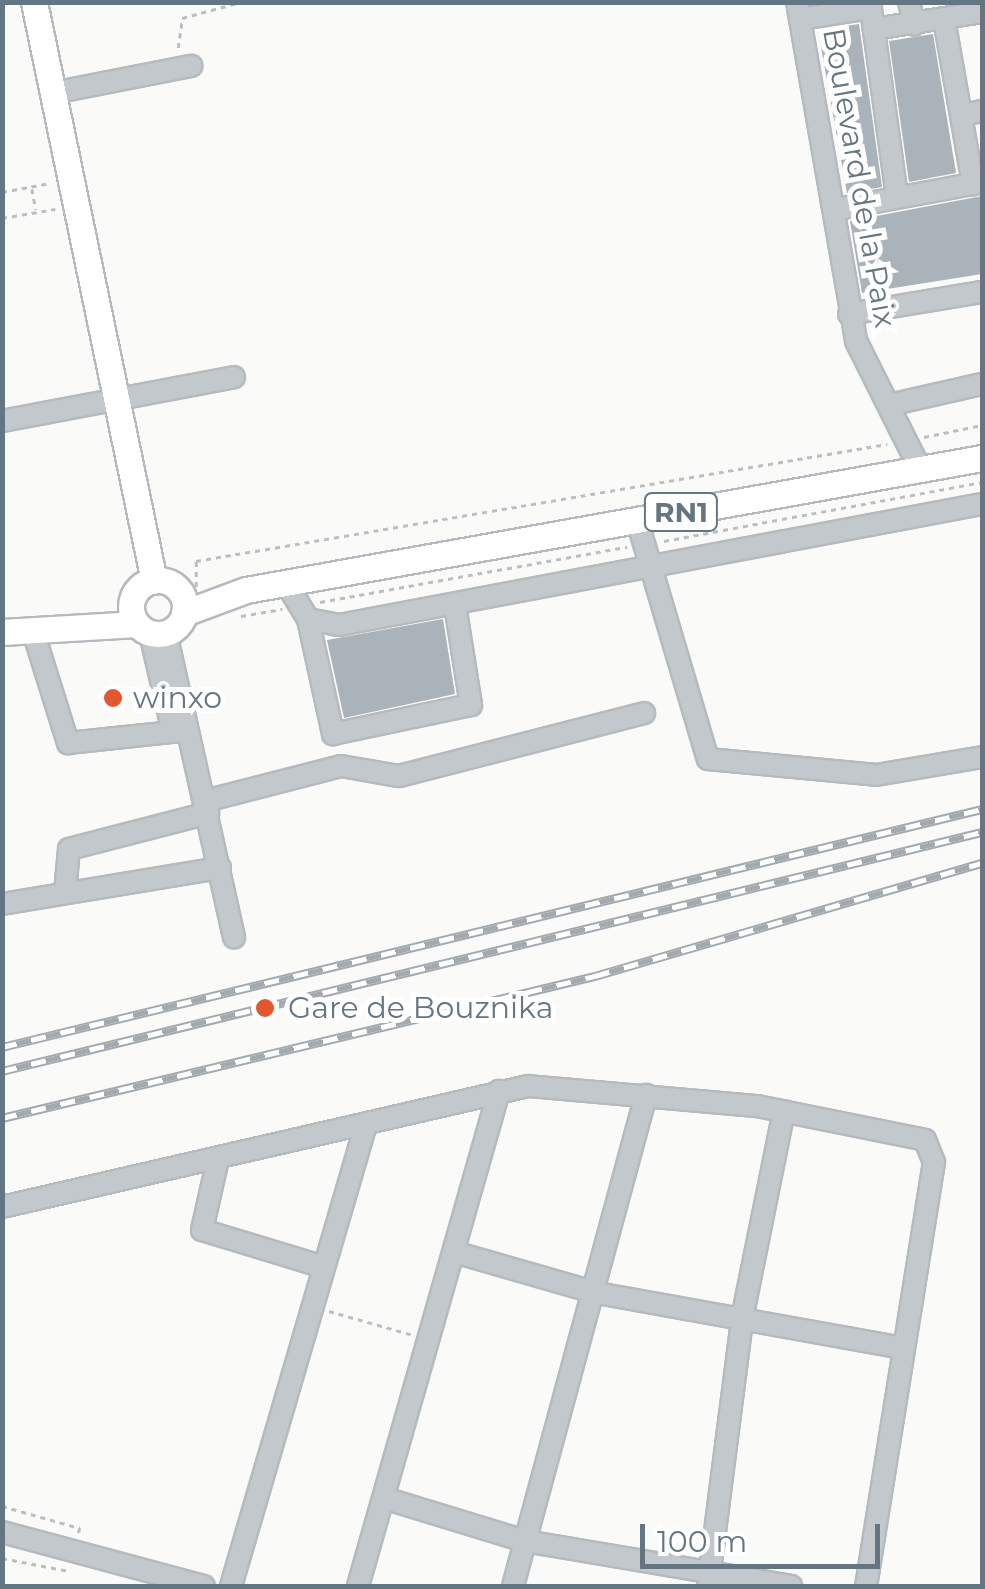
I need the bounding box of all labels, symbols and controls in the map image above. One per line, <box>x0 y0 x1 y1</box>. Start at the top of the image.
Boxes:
street label: Boulevard de la Paix <box>815 25 903 331</box>
road number: RN1 <box>644 489 718 535</box>
place label: winxo <box>133 680 222 716</box>
marker: winxo <box>102 687 124 709</box>
place label: Gare de Bouznika <box>288 990 553 1026</box>
marker: Gare de Bouznika <box>252 995 278 1021</box>
scale bar <box>645 1504 885 1566</box>
text: 100 m <box>657 1523 747 1560</box>

